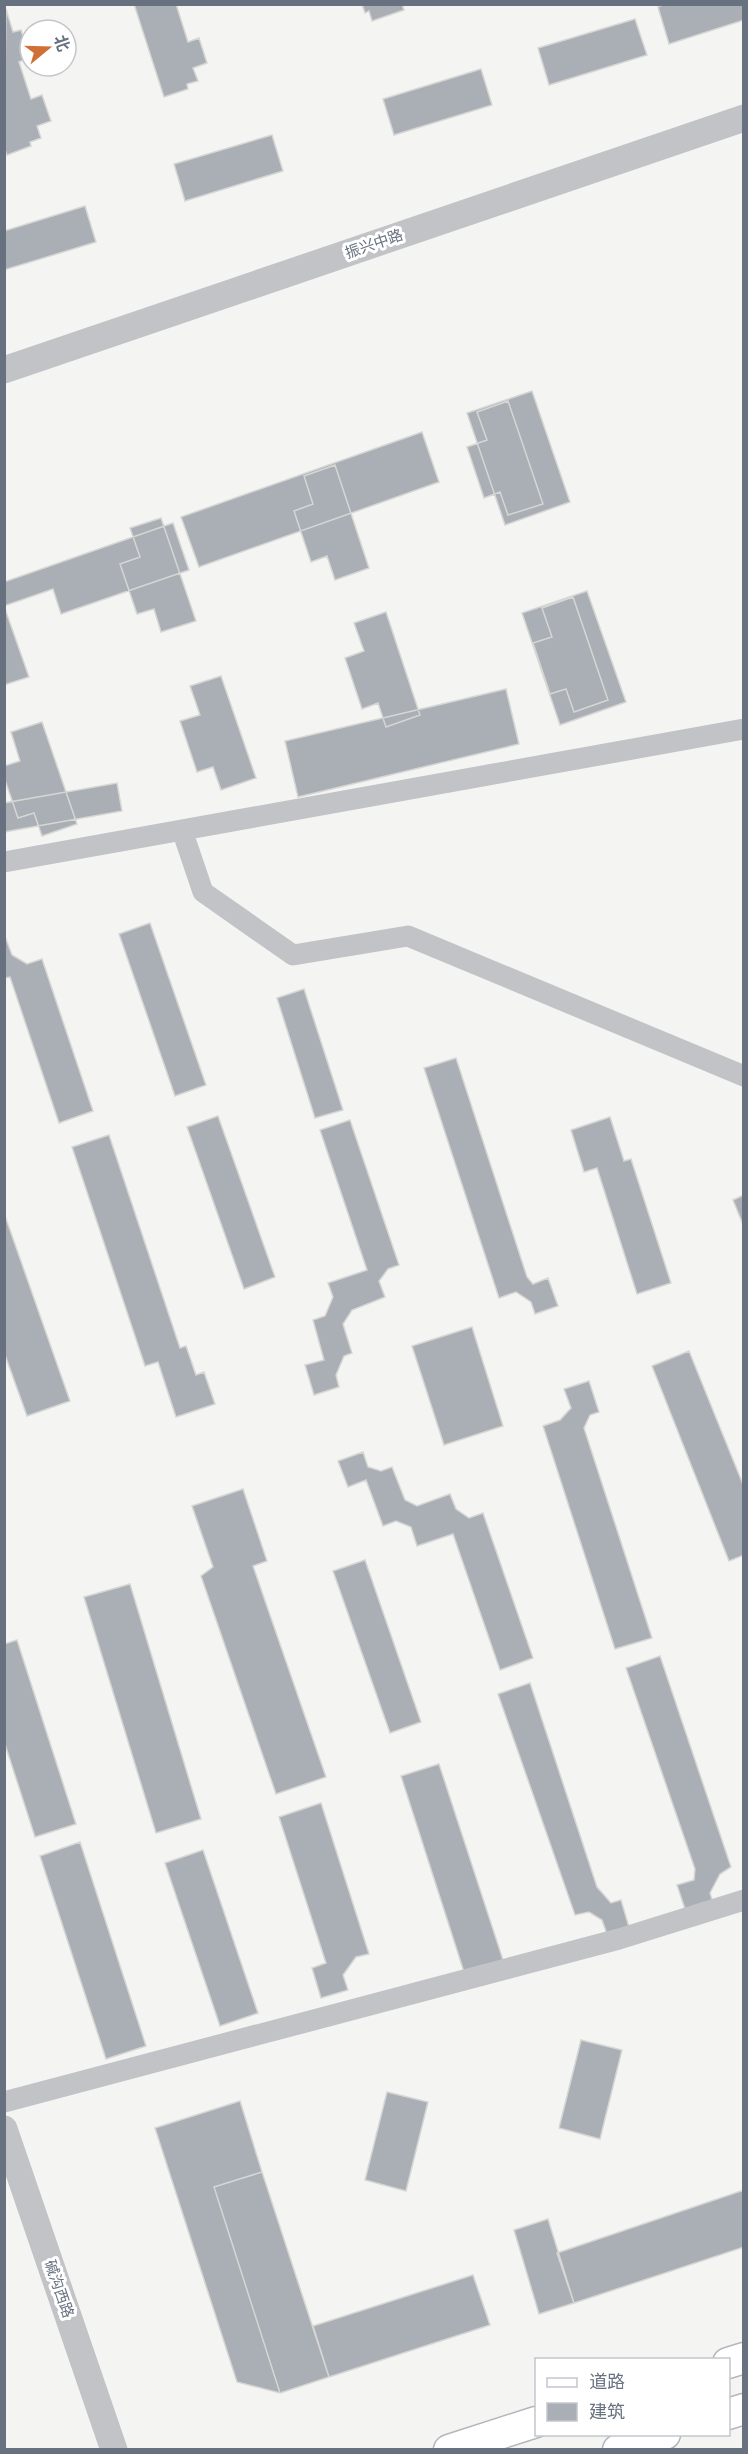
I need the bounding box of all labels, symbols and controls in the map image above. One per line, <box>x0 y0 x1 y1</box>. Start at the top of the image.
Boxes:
north arrow <box>18 18 78 78</box>
text: 北 <box>50 33 73 54</box>
street label: 振兴中路 <box>343 226 405 262</box>
street label: 碱沟西路 <box>41 2258 77 2320</box>
legend <box>535 2358 730 2436</box>
text: 道路 <box>589 2371 625 2392</box>
text: 建筑 <box>589 2401 625 2422</box>

